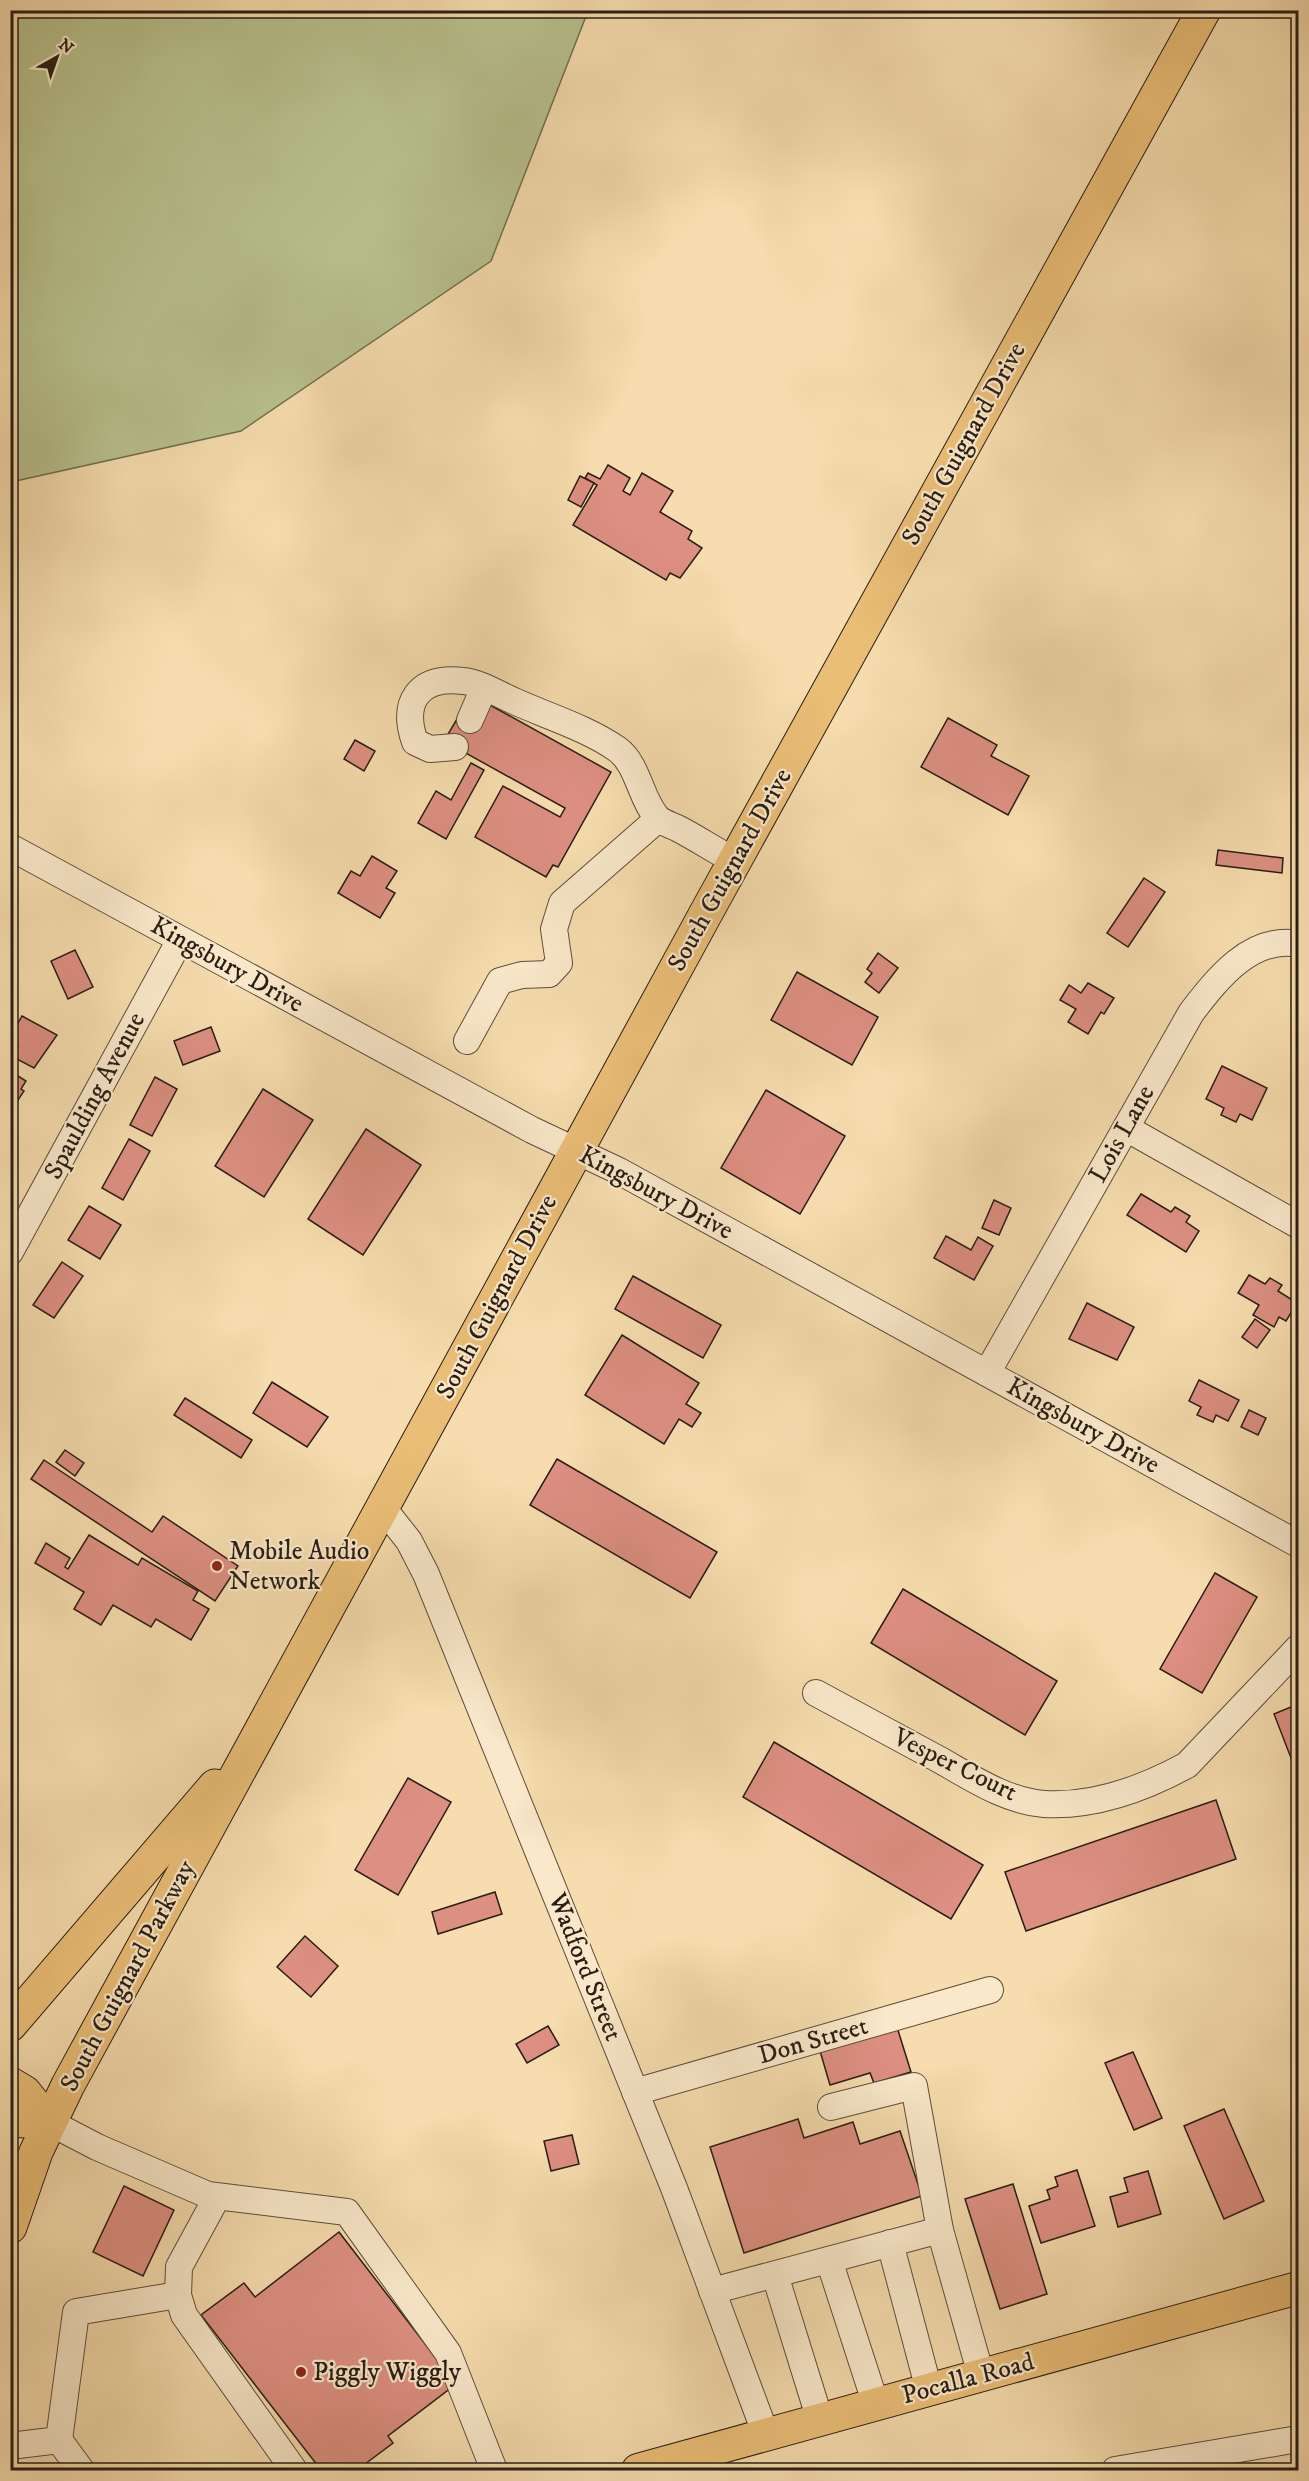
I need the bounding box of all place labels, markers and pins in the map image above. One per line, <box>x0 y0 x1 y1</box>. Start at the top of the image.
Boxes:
place label: Mobile Audio Network <box>229 1535 369 1598</box>
marker: Mobile Audio Network <box>210 1559 224 1573</box>
place label: Piggly Wiggly <box>313 2356 462 2389</box>
marker: Piggly Wiggly <box>294 2365 308 2379</box>

